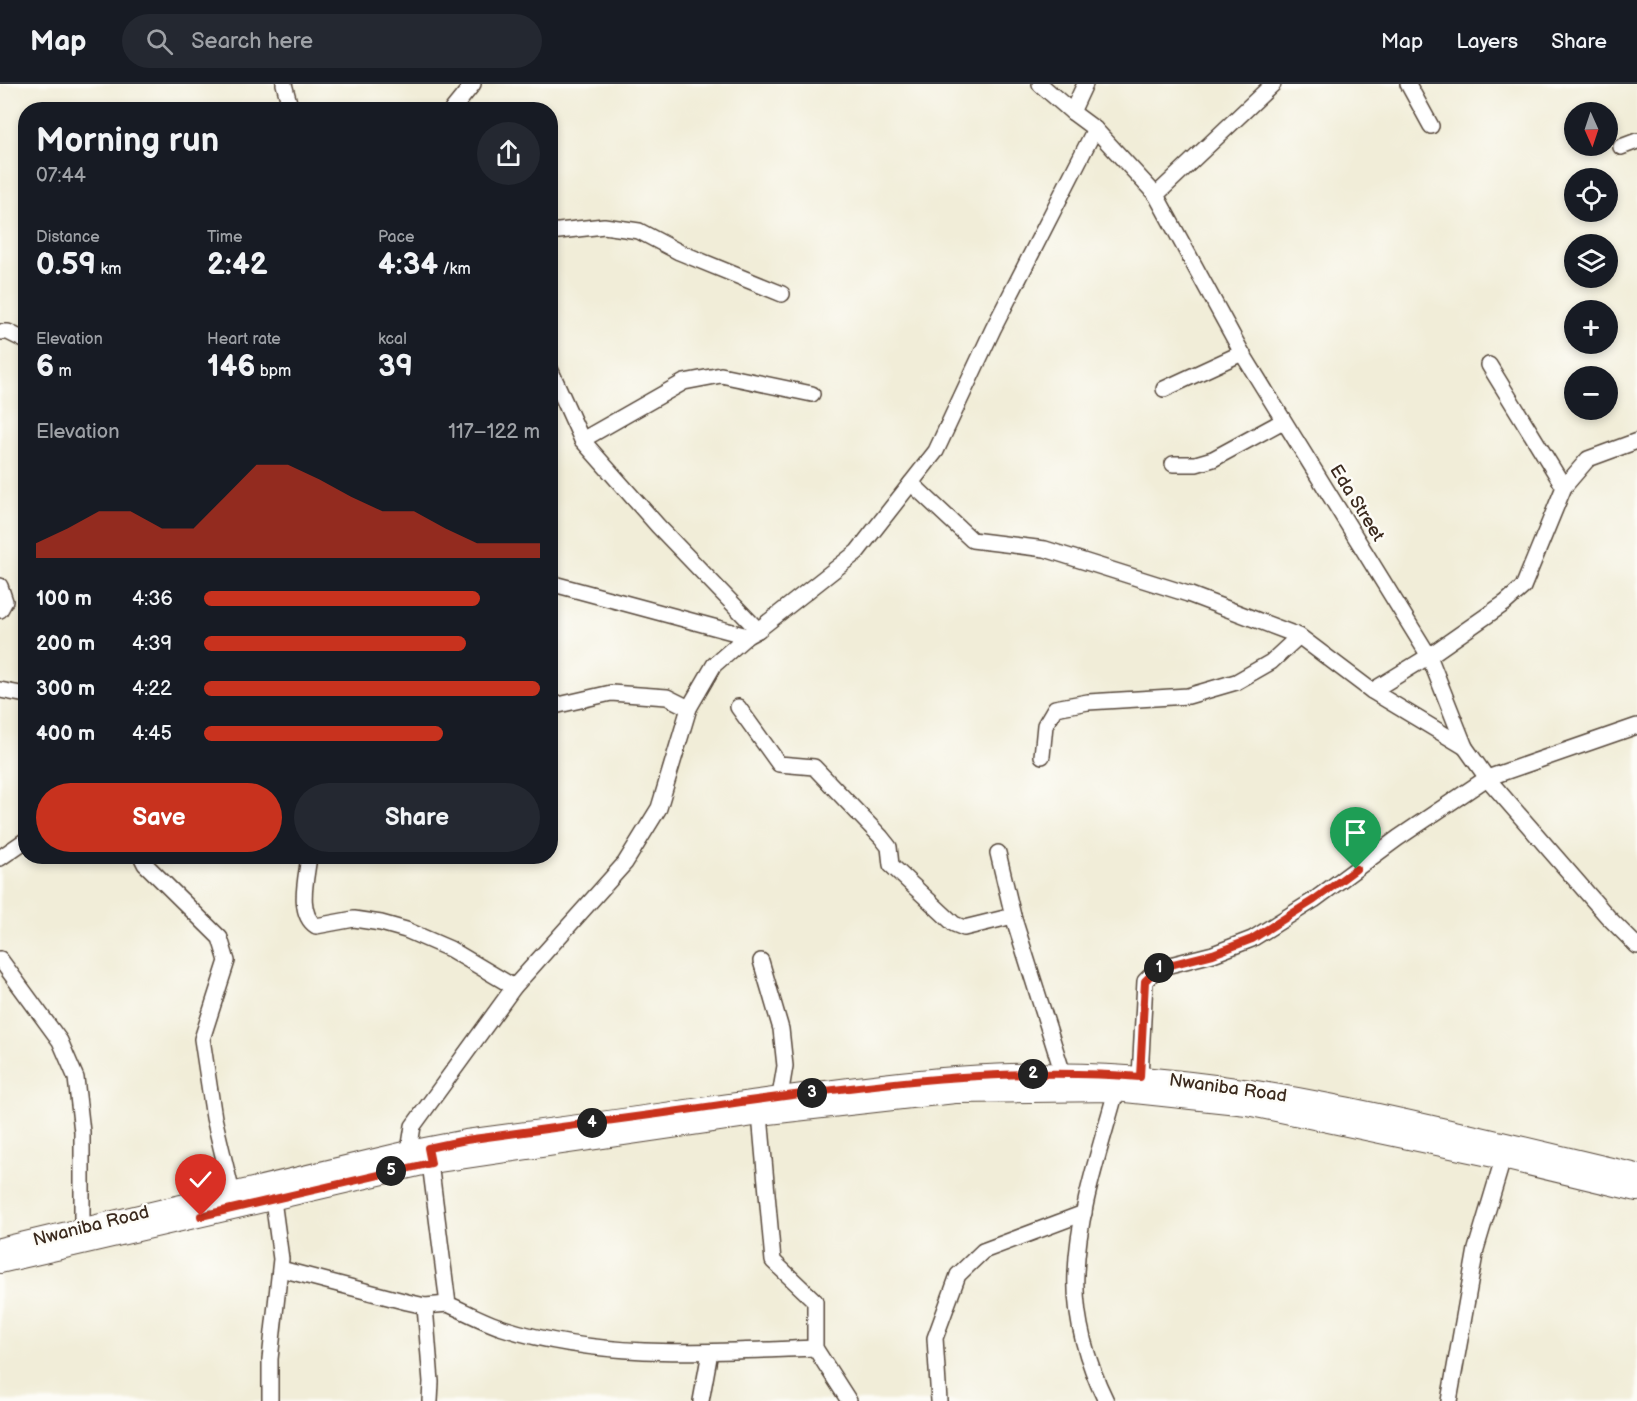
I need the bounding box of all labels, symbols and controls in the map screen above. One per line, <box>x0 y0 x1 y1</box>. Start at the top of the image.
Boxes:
search box <box>122 14 542 68</box>
text: Map <box>30 25 86 58</box>
icon: search <box>143 25 176 58</box>
text: Search here <box>191 28 313 55</box>
text: Map <box>1381 29 1423 54</box>
text: Layers <box>1456 29 1518 54</box>
text: Share <box>1551 29 1607 54</box>
north arrow <box>1564 102 1618 156</box>
map controls <box>1564 102 1618 420</box>
text: Morning run <box>36 121 219 161</box>
button: share <box>477 122 540 185</box>
text: 07:44 <box>36 164 86 188</box>
button: locate <box>1564 168 1618 222</box>
text: Distance <box>36 228 100 247</box>
text: Time <box>207 228 242 247</box>
text: Pace <box>378 228 414 247</box>
button: layers <box>1564 234 1618 288</box>
text: 0.59 <box>36 247 96 283</box>
text: 2:42 <box>207 247 268 283</box>
text: 4:34 <box>378 247 438 283</box>
text: km <box>96 260 122 279</box>
text: /km <box>438 260 471 279</box>
button: + <box>1564 300 1618 354</box>
text: Elevation <box>36 330 103 349</box>
text: Heart rate <box>207 330 281 349</box>
text: kcal <box>378 330 407 349</box>
text: 6 <box>36 349 54 385</box>
text: 146 <box>207 349 255 385</box>
text: 39 <box>378 349 413 385</box>
text: m <box>54 362 72 381</box>
text: bpm <box>255 362 291 381</box>
button: − <box>1564 366 1618 420</box>
text: Elevation <box>36 420 119 444</box>
text: 117–122 m <box>448 420 540 444</box>
street label: Eda Street <box>1325 461 1389 546</box>
text: 100 m <box>36 587 92 611</box>
text: 4:36 <box>132 587 173 611</box>
text: 200 m <box>36 632 95 656</box>
text: 4:39 <box>132 632 172 656</box>
text: 300 m <box>36 677 95 701</box>
text: 4:22 <box>132 677 172 701</box>
text: 400 m <box>36 722 95 746</box>
text: 4:45 <box>132 722 172 746</box>
button: Save <box>36 783 282 852</box>
button: Share <box>294 783 540 852</box>
pin <box>1330 807 1381 869</box>
icon: arrive <box>1339 816 1372 849</box>
pin: 1 <box>1144 953 1174 983</box>
text: 1 <box>1156 958 1162 977</box>
pin: 2 <box>1018 1059 1048 1089</box>
text: 2 <box>1028 1064 1038 1083</box>
street label: Nwaniba Road <box>1168 1069 1288 1107</box>
pin: 3 <box>797 1078 827 1108</box>
text: 3 <box>807 1083 817 1102</box>
pin: 4 <box>577 1108 607 1138</box>
text: 4 <box>587 1113 597 1132</box>
pin <box>175 1154 226 1216</box>
pin: 5 <box>376 1156 406 1186</box>
text: 5 <box>386 1161 396 1180</box>
icon: check <box>184 1163 217 1196</box>
street label: Nwaniba Road <box>31 1201 151 1251</box>

